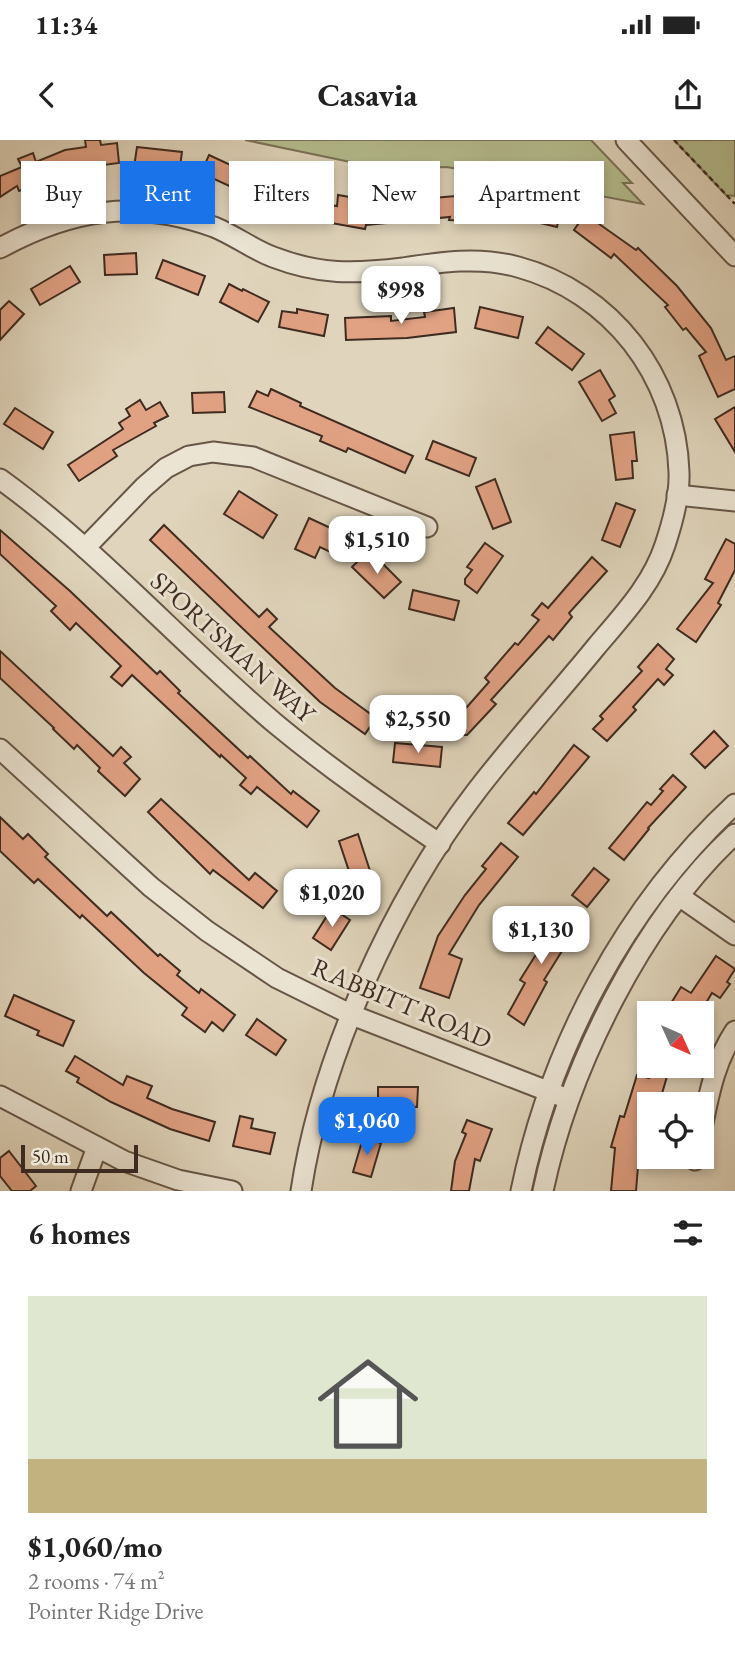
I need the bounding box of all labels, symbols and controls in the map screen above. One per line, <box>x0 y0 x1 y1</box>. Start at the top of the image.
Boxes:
text: 11:34 <box>35 8 97 42</box>
text: Casavia <box>318 74 418 116</box>
icon: back <box>28 76 66 114</box>
icon: share <box>669 76 707 114</box>
chip: Buy <box>21 161 106 224</box>
chip: Rent <box>120 161 215 224</box>
chip: Filters <box>229 161 334 224</box>
chip: New <box>348 161 440 224</box>
chip: Apartment <box>454 161 604 224</box>
pin: $998 <box>360 267 442 326</box>
text: $998 <box>377 274 425 304</box>
pin: $1,510 <box>320 516 434 576</box>
text: $1,510 <box>345 524 409 554</box>
street label: SPORTSMAN WAY <box>143 564 324 731</box>
pin: $2,550 <box>361 696 475 755</box>
text: $2,550 <box>386 703 450 733</box>
pin: $1,020 <box>275 870 389 929</box>
text: $1,020 <box>300 877 364 907</box>
pin: $1,130 <box>484 906 598 966</box>
text: $1,130 <box>509 914 573 944</box>
street label: RABBITT ROAD <box>307 950 497 1056</box>
north arrow <box>637 1001 714 1078</box>
map controls <box>637 1001 714 1169</box>
button: locate <box>637 1092 714 1169</box>
pin: $1,060 <box>310 1098 424 1157</box>
text: $1,060 <box>335 1105 399 1135</box>
scale bar <box>21 1142 138 1174</box>
text: 50 m <box>32 1144 69 1169</box>
text: 6 homes <box>28 1214 130 1253</box>
icon: filters <box>669 1214 707 1252</box>
icon: home <box>305 1341 431 1467</box>
text: $1,060/mo <box>28 1527 162 1566</box>
text: 2 rooms · 74 m² <box>28 1566 165 1596</box>
text: Pointer Ridge Drive <box>28 1596 204 1626</box>

